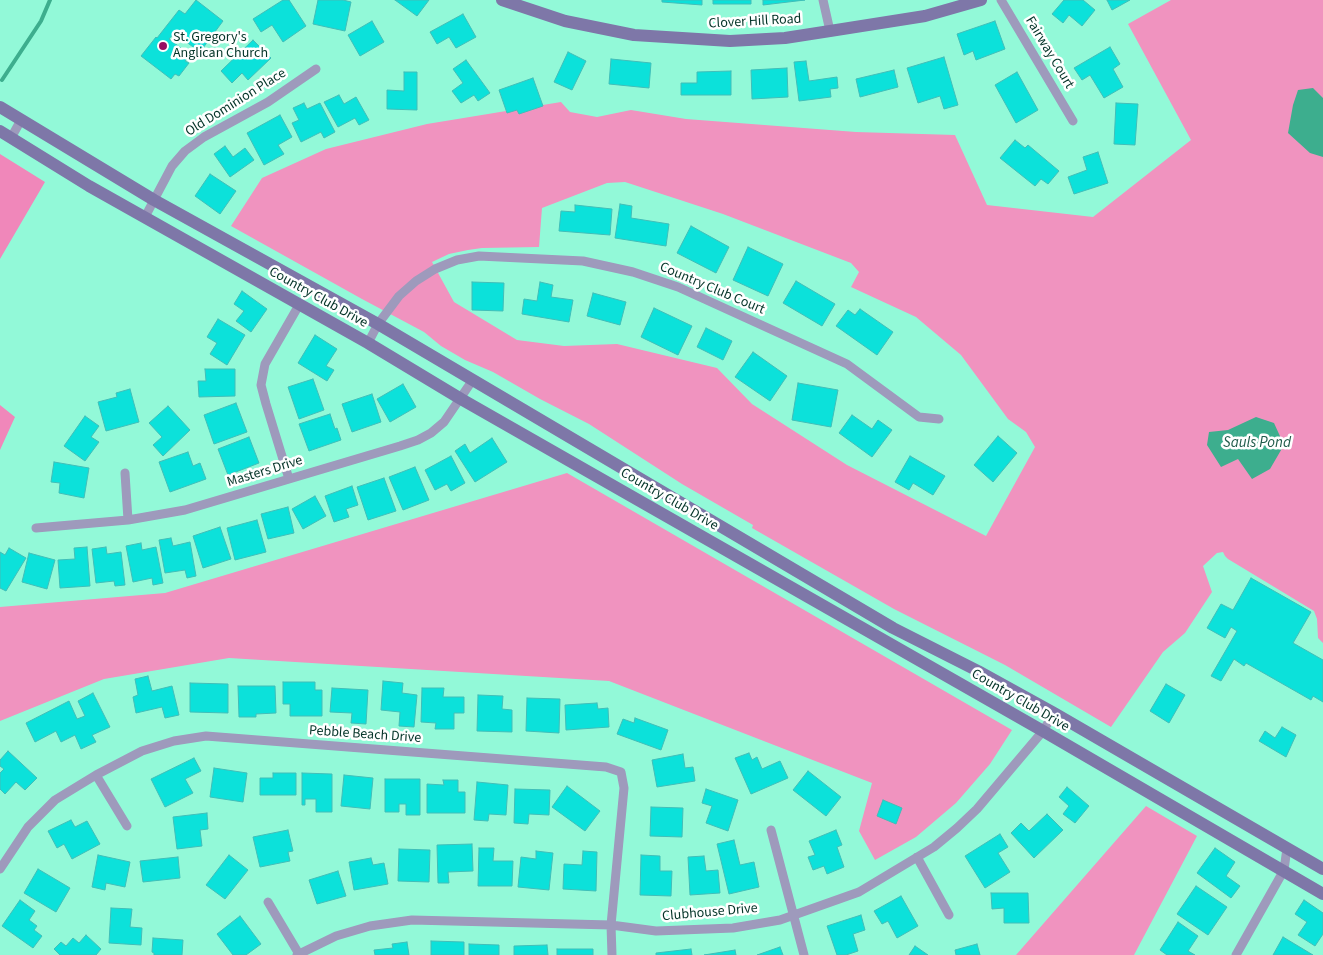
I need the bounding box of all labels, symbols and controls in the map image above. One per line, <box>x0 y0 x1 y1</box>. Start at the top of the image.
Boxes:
street label: Clover Hill Road <box>708 11 802 33</box>
street label: Fairway Court <box>1021 14 1077 92</box>
place label: St. Gregory's Anglican Church <box>173 30 268 62</box>
marker: St. Gregory's Anglican Church <box>157 40 169 52</box>
street label: Old Dominion Place <box>183 65 289 141</box>
street label: Country Club Court <box>657 259 767 319</box>
street label: Country Club Drive <box>266 264 370 332</box>
water label: Sauls Pond <box>1223 435 1291 453</box>
street label: Masters Drive <box>225 453 305 491</box>
street label: Country Club Drive <box>617 465 721 535</box>
street label: Country Club Drive <box>968 666 1072 736</box>
street label: Pebble Beach Drive <box>308 723 422 747</box>
street label: Clubhouse Drive <box>662 900 758 926</box>

